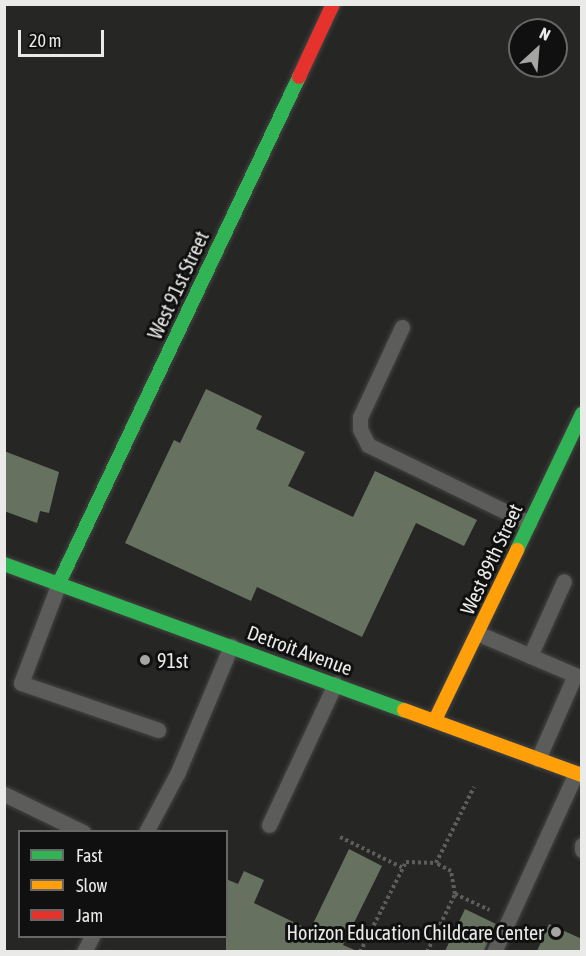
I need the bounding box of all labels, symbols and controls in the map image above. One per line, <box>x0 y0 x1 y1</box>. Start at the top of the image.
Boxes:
scale bar <box>21 18 106 56</box>
north arrow <box>508 18 568 78</box>
text: N <box>537 23 553 44</box>
text: 20 m <box>29 30 61 51</box>
street label: West 91st Street <box>142 227 214 343</box>
street label: West 89th Street <box>455 500 527 618</box>
street label: Detroit Avenue <box>244 620 356 680</box>
place label: 91st <box>157 648 189 672</box>
marker: 91st <box>138 653 152 667</box>
legend <box>18 830 228 938</box>
text: Fast <box>76 845 103 866</box>
text: Slow <box>76 875 107 896</box>
text: Jam <box>76 905 103 926</box>
place label: Horizon Education Childcare Center <box>286 920 544 944</box>
marker: Horizon Education Childcare Center <box>549 925 563 939</box>

